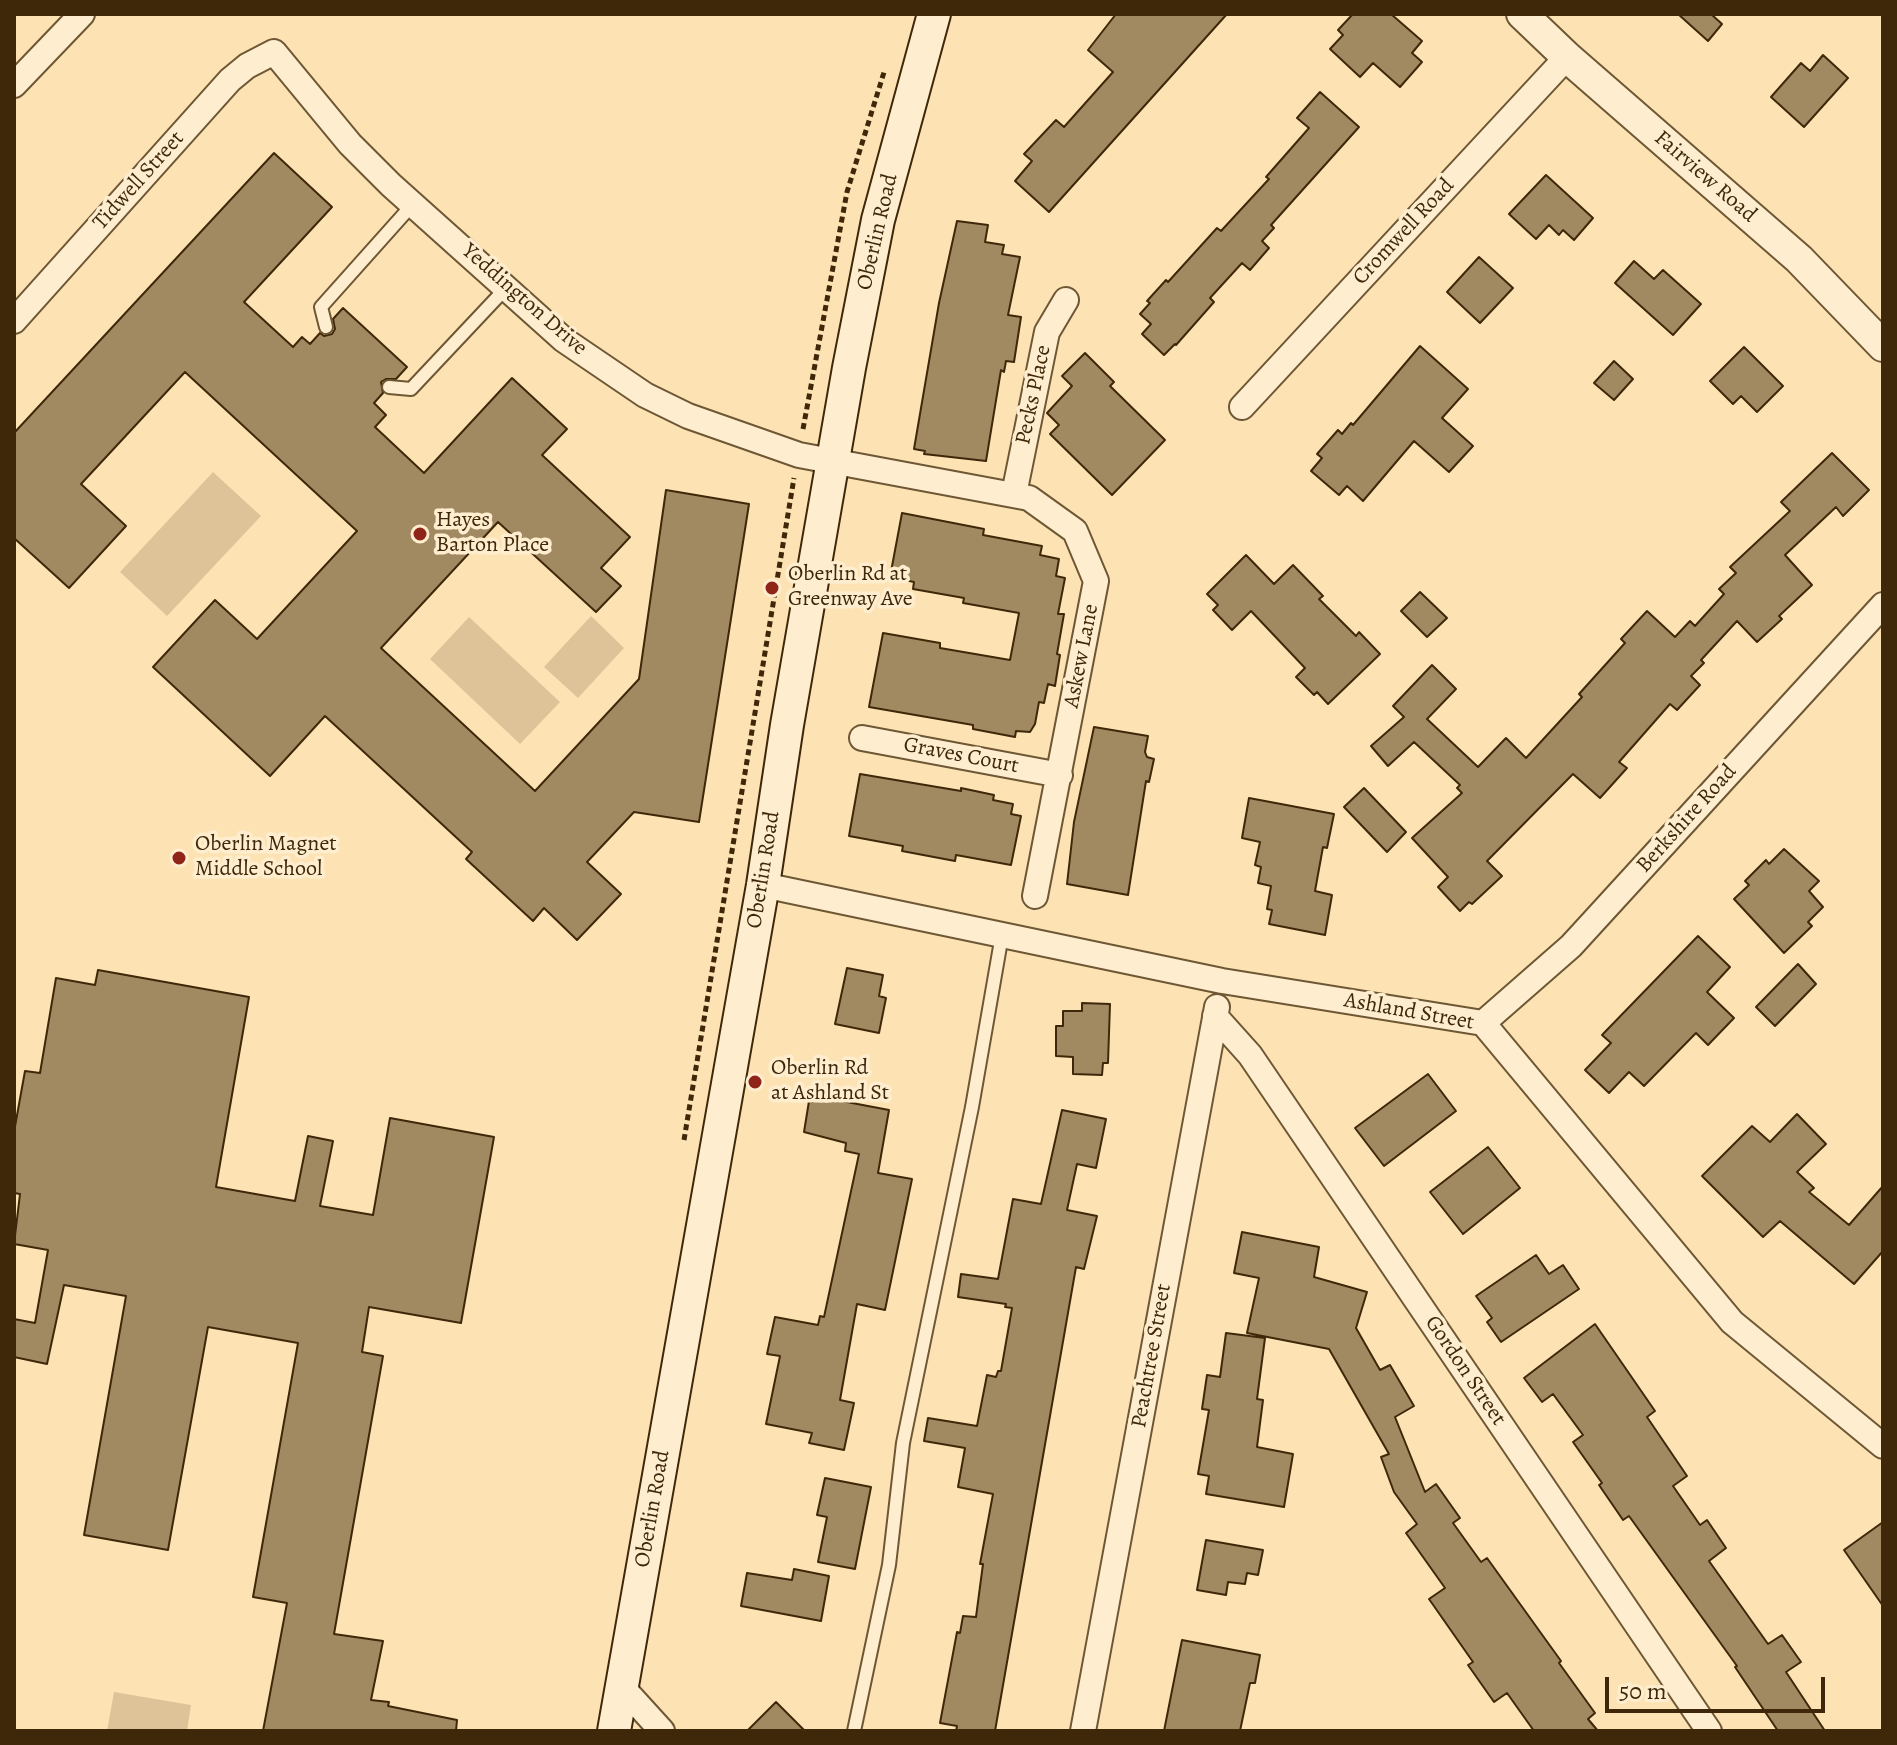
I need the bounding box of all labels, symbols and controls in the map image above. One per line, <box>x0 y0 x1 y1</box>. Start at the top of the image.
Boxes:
street label: Fairview Road <box>1648 125 1762 229</box>
street label: Tidwell Street <box>88 126 190 236</box>
street label: Oberlin Road <box>852 171 904 293</box>
street label: Cromwell Road <box>1348 173 1460 291</box>
street label: Yeddington Drive <box>456 238 592 362</box>
street label: Pecks Place <box>1011 343 1057 447</box>
place label: Hayes Barton Place <box>436 508 549 560</box>
marker: Hayes Barton Place <box>411 525 429 543</box>
place label: Oberlin Rd at Greenway Ave <box>788 562 913 614</box>
marker: Oberlin Rd at Greenway Ave <box>763 579 781 597</box>
street label: Askew Lane <box>1059 602 1105 710</box>
street label: Graves Court <box>901 732 1021 780</box>
street label: Berkshire Road <box>1631 759 1743 879</box>
street label: Oberlin Road <box>742 809 786 931</box>
place label: Oberlin Magnet Middle School <box>195 832 337 884</box>
marker: Oberlin Magnet Middle School <box>170 849 188 867</box>
street label: Ashland Street <box>1342 988 1476 1036</box>
place label: Oberlin Rd at Ashland St <box>771 1056 889 1108</box>
marker: Oberlin Rd at Ashland St <box>746 1073 764 1091</box>
street label: Peachtree Street <box>1126 1282 1178 1430</box>
street label: Gordon Street <box>1419 1311 1511 1431</box>
street label: Oberlin Road <box>630 1448 676 1570</box>
scale bar <box>1609 1661 1829 1711</box>
text: 50 m <box>1619 1675 1667 1707</box>

